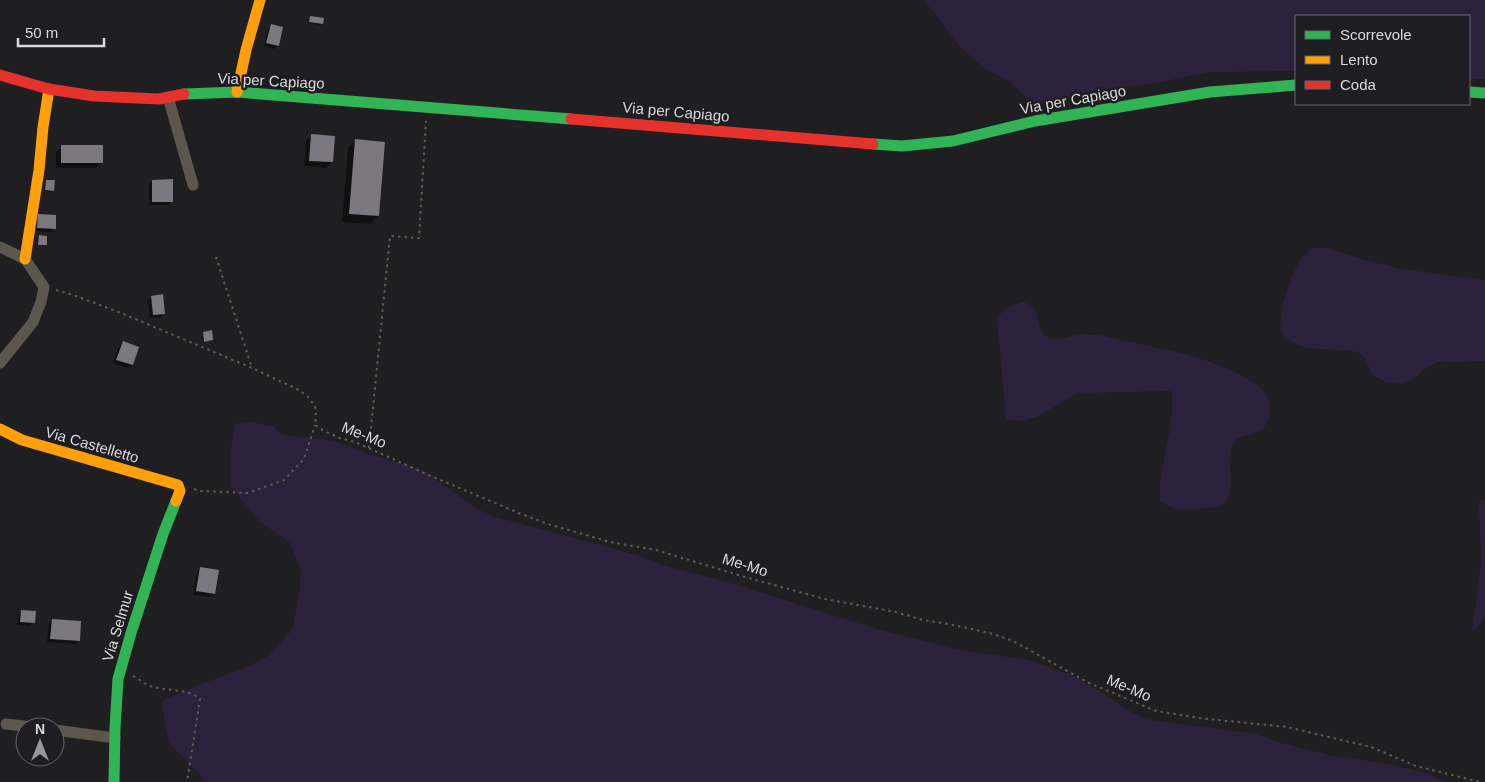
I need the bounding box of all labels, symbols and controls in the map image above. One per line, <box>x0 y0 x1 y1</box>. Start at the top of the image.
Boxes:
scale bar <box>18 15 104 47</box>
legend <box>1295 15 1470 105</box>
text: 50 m <box>25 24 58 41</box>
text: Scorrevole <box>1340 26 1412 43</box>
text: Lento <box>1340 51 1378 68</box>
street label: Via per Capiago <box>217 69 325 92</box>
text: Coda <box>1340 76 1377 93</box>
street label: Via per Capiago <box>1019 82 1127 117</box>
street label: Via per Capiago <box>622 98 730 125</box>
street label: Me-Mo <box>339 418 389 451</box>
street label: Via Castelletto <box>43 423 141 466</box>
street label: Me-Mo <box>720 550 770 579</box>
street label: Via Selmur <box>99 588 136 663</box>
street label: Me-Mo <box>1104 671 1154 704</box>
north arrow <box>15 717 65 767</box>
text: N <box>35 721 45 737</box>

